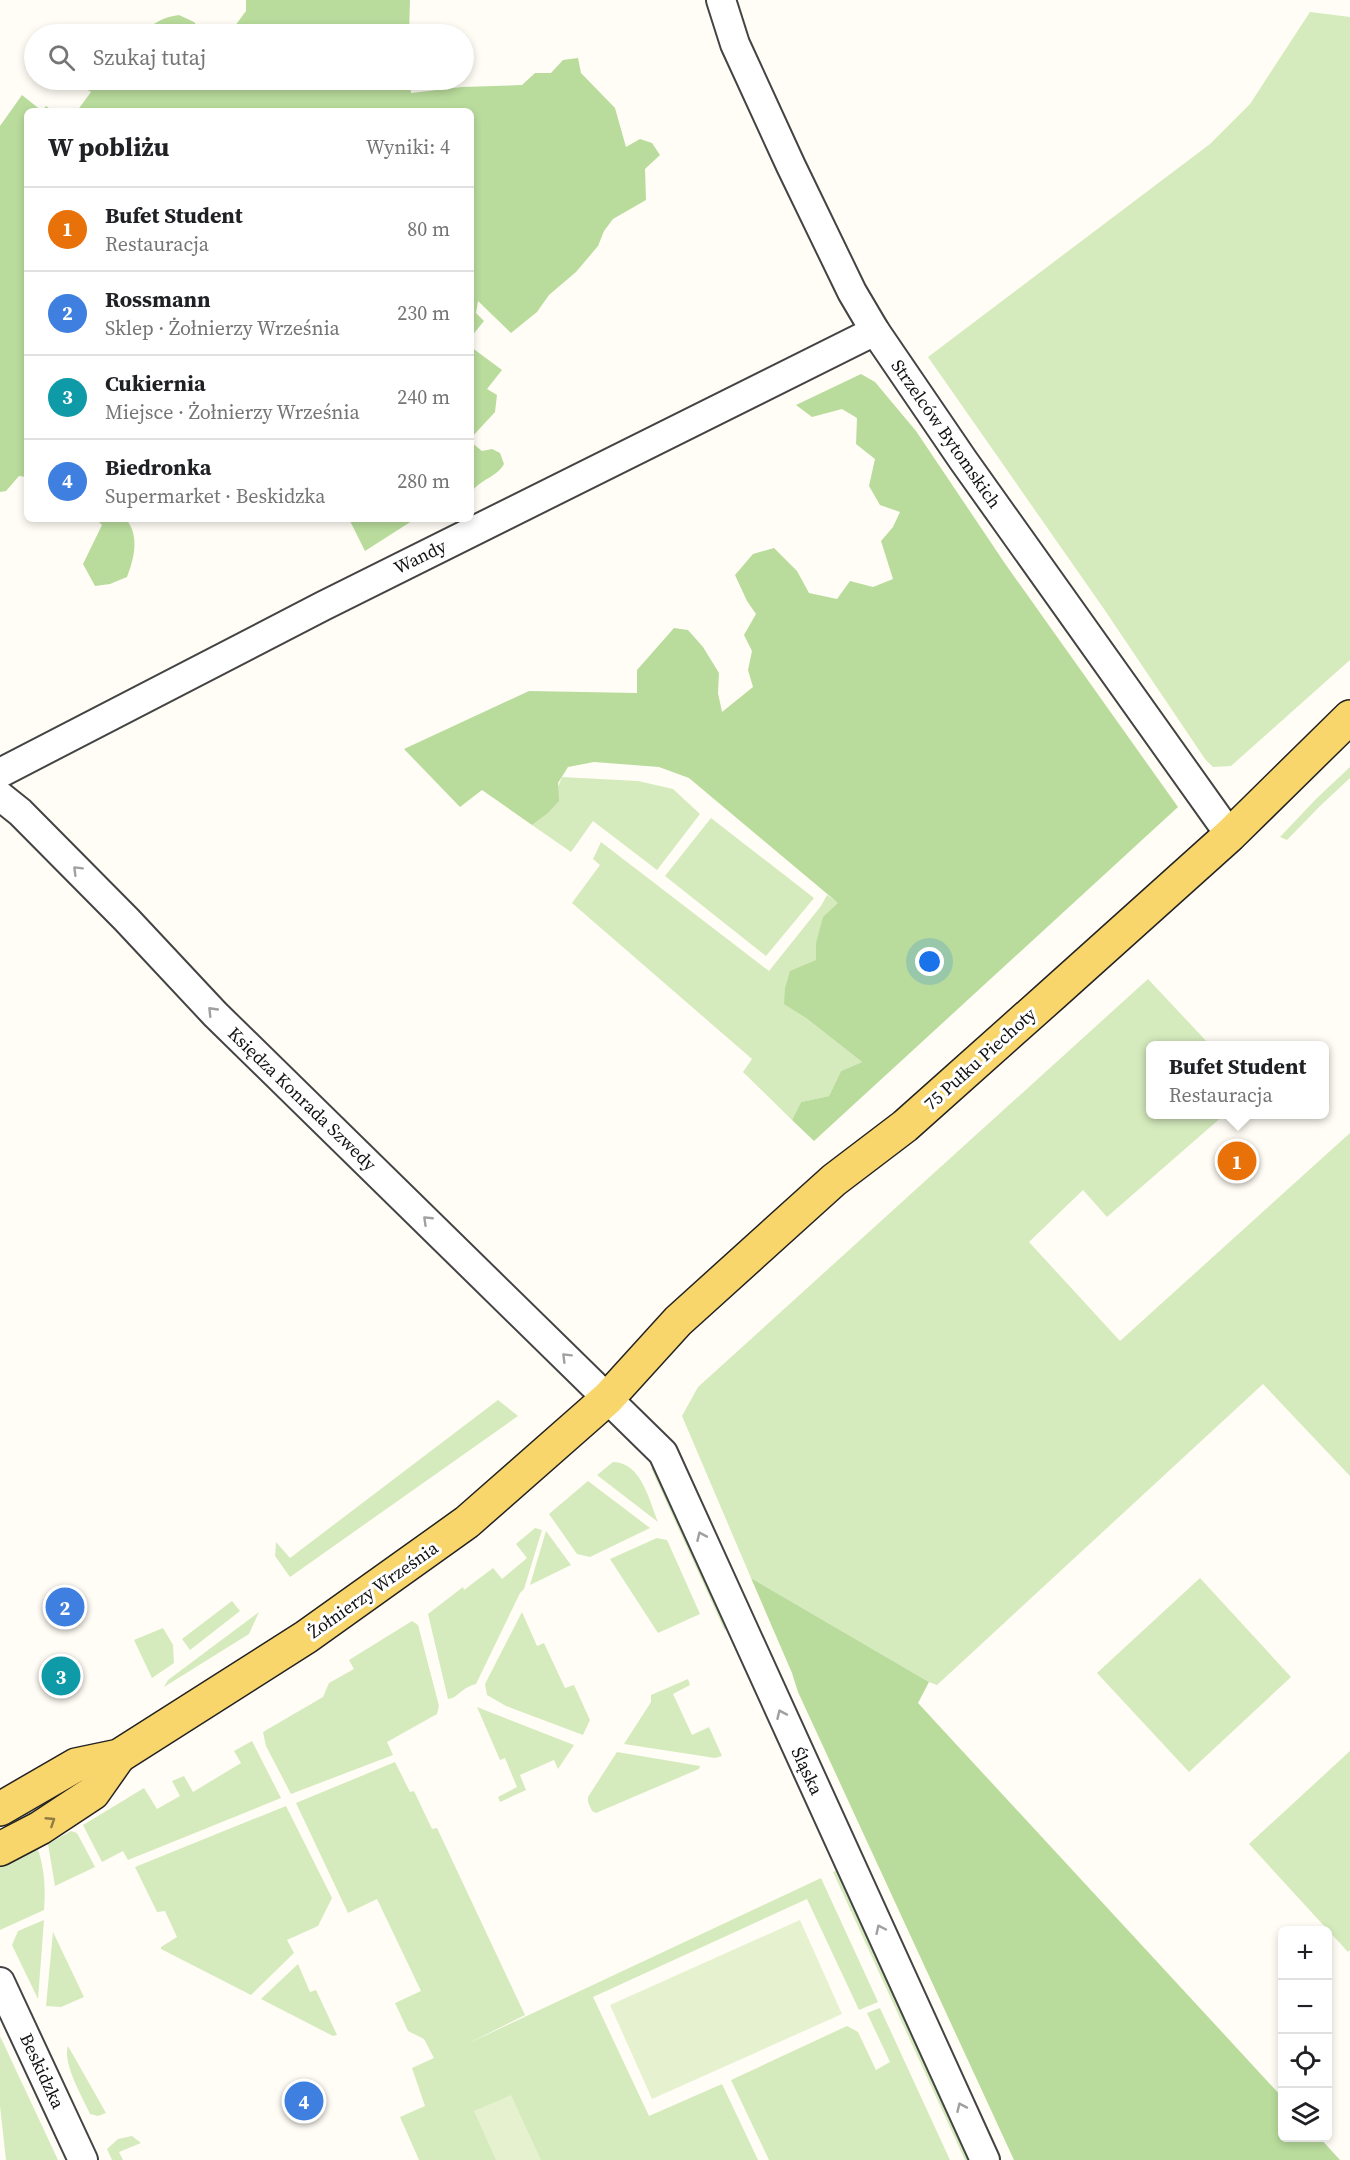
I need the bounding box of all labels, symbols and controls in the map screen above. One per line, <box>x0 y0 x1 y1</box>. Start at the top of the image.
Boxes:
search box <box>24 24 474 90</box>
icon: search <box>45 41 78 74</box>
text: Szukaj tutaj <box>93 42 206 72</box>
text: W pobliżu <box>48 129 169 165</box>
text: Wyniki: 4 <box>366 133 450 161</box>
text: Bufet Student <box>105 200 243 230</box>
text: 1 <box>62 215 73 243</box>
text: 80 m <box>407 215 450 243</box>
text: Restauracja <box>105 230 209 258</box>
text: Rossmann <box>105 284 211 314</box>
text: 2 <box>62 299 73 327</box>
text: 230 m <box>397 299 450 327</box>
text: Sklep · Żołnierzy Września <box>105 314 340 342</box>
street label: Strzelców Bytomskich <box>886 354 1007 513</box>
text: Cukiernia <box>105 368 206 398</box>
text: 3 <box>62 383 73 411</box>
text: 240 m <box>397 383 450 411</box>
text: Miejsce · Żołnierzy Września <box>105 398 360 426</box>
text: Biedronka <box>105 452 211 482</box>
text: 4 <box>62 467 73 495</box>
text: 280 m <box>397 467 450 495</box>
text: Supermarket · Beskidzka <box>105 482 325 510</box>
street label: Wandy <box>389 533 451 580</box>
one-way arrow <box>74 867 85 878</box>
your location <box>915 947 944 976</box>
street label: 75 Pułku Piechoty <box>918 1001 1042 1116</box>
one-way arrow <box>209 1007 220 1018</box>
street label: Księdza Konrada Szwedy <box>223 1021 383 1177</box>
popup <box>1146 1041 1329 1119</box>
text: Bufet Student <box>1169 1051 1306 1081</box>
text: Restauracja <box>1169 1081 1273 1109</box>
pin: 1 <box>1218 1138 1256 1184</box>
one-way arrow <box>424 1217 435 1228</box>
one-way arrow <box>563 1353 574 1364</box>
one-way arrow <box>696 1531 708 1542</box>
street label: Żołnierzy Września <box>303 1535 444 1644</box>
pin: 2 <box>46 1584 84 1630</box>
pin: 3 <box>42 1654 80 1698</box>
one-way arrow <box>777 1709 789 1720</box>
street label: Śląska <box>786 1743 830 1799</box>
one-way arrow <box>44 1817 55 1828</box>
one-way arrow <box>875 1925 887 1936</box>
map controls <box>1278 1926 1332 2142</box>
button: + <box>1278 1926 1332 1980</box>
button: − <box>1278 1980 1332 2034</box>
street label: Beskidzka <box>14 2029 71 2113</box>
button: locate <box>1278 2034 1332 2088</box>
pin: 4 <box>284 2078 324 2124</box>
button: layers <box>1278 2088 1332 2142</box>
one-way arrow <box>956 2102 968 2113</box>

